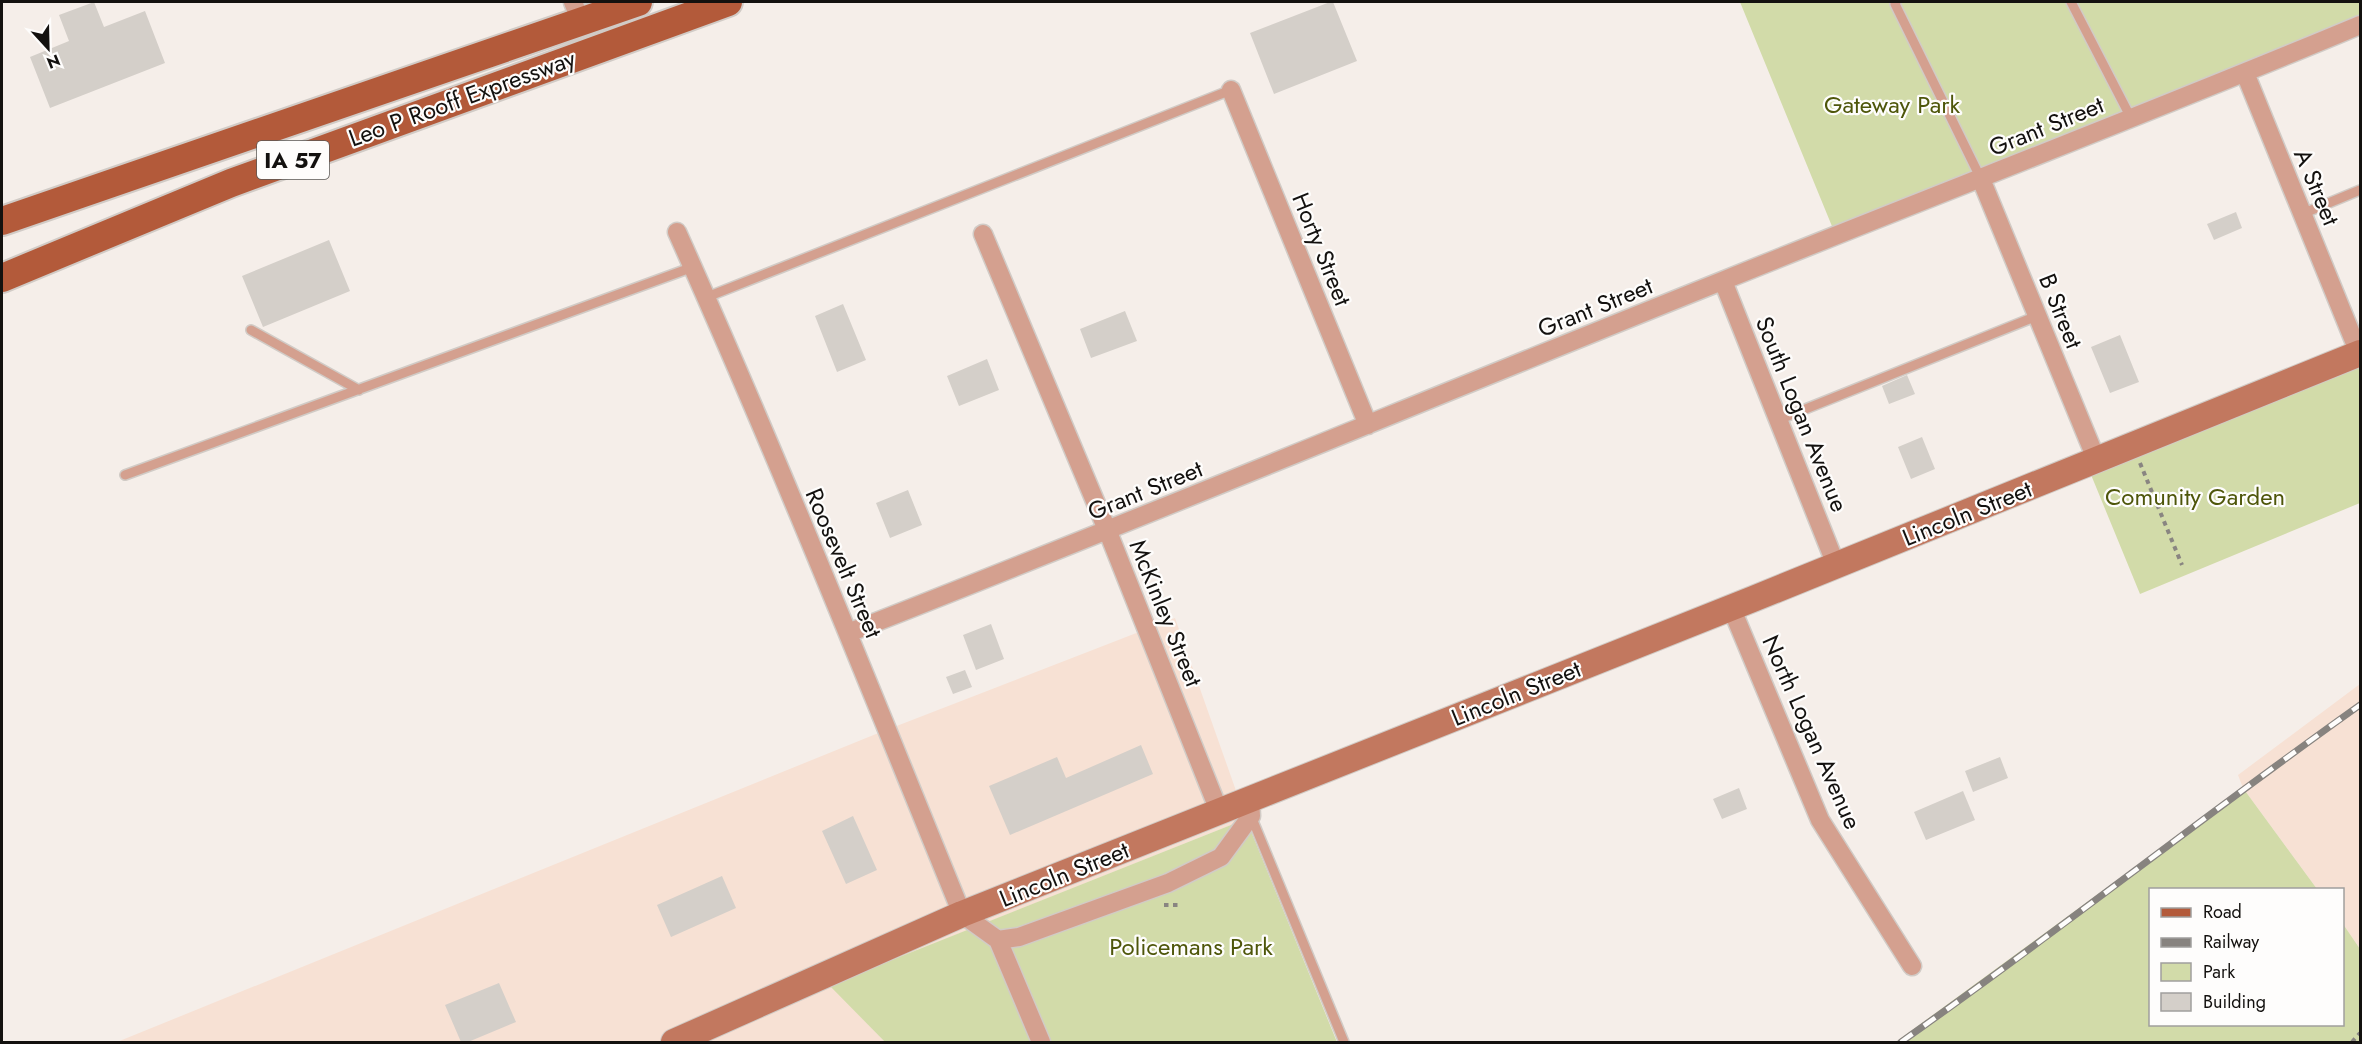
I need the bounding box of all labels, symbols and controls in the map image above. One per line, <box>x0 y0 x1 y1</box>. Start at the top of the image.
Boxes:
north arrow <box>18 18 78 78</box>
street label: Leo P Rooff Expressway <box>344 41 581 155</box>
text: N <box>43 48 64 74</box>
park label: Gateway Park <box>1824 87 1961 122</box>
street label: Grant Street <box>1983 87 2109 165</box>
road number: IA 57 <box>257 141 329 179</box>
street label: A Street <box>2285 143 2349 231</box>
street label: Horty Street <box>1283 187 1361 311</box>
street label: Grant Street <box>1532 268 1658 346</box>
street label: B Street <box>2030 268 2092 354</box>
street label: South Logan Avenue <box>1747 311 1857 517</box>
street label: Grant Street <box>1082 451 1208 529</box>
street label: Lincoln Street <box>1897 471 2037 555</box>
park label: Comunity Garden <box>2105 479 2285 514</box>
street label: Roosevelt Street <box>797 483 891 644</box>
street label: McKinley Street <box>1121 534 1212 692</box>
street label: North Logan Avenue <box>1753 629 1871 835</box>
street label: Lincoln Street <box>1446 651 1586 735</box>
street label: Lincoln Street <box>994 832 1134 916</box>
legend <box>2149 888 2344 1026</box>
text: Road <box>2203 899 2242 925</box>
park label: Policemans Park <box>1109 929 1273 964</box>
text: Railway <box>2203 929 2259 955</box>
text: Park <box>2203 959 2235 985</box>
text: Building <box>2203 989 2266 1015</box>

